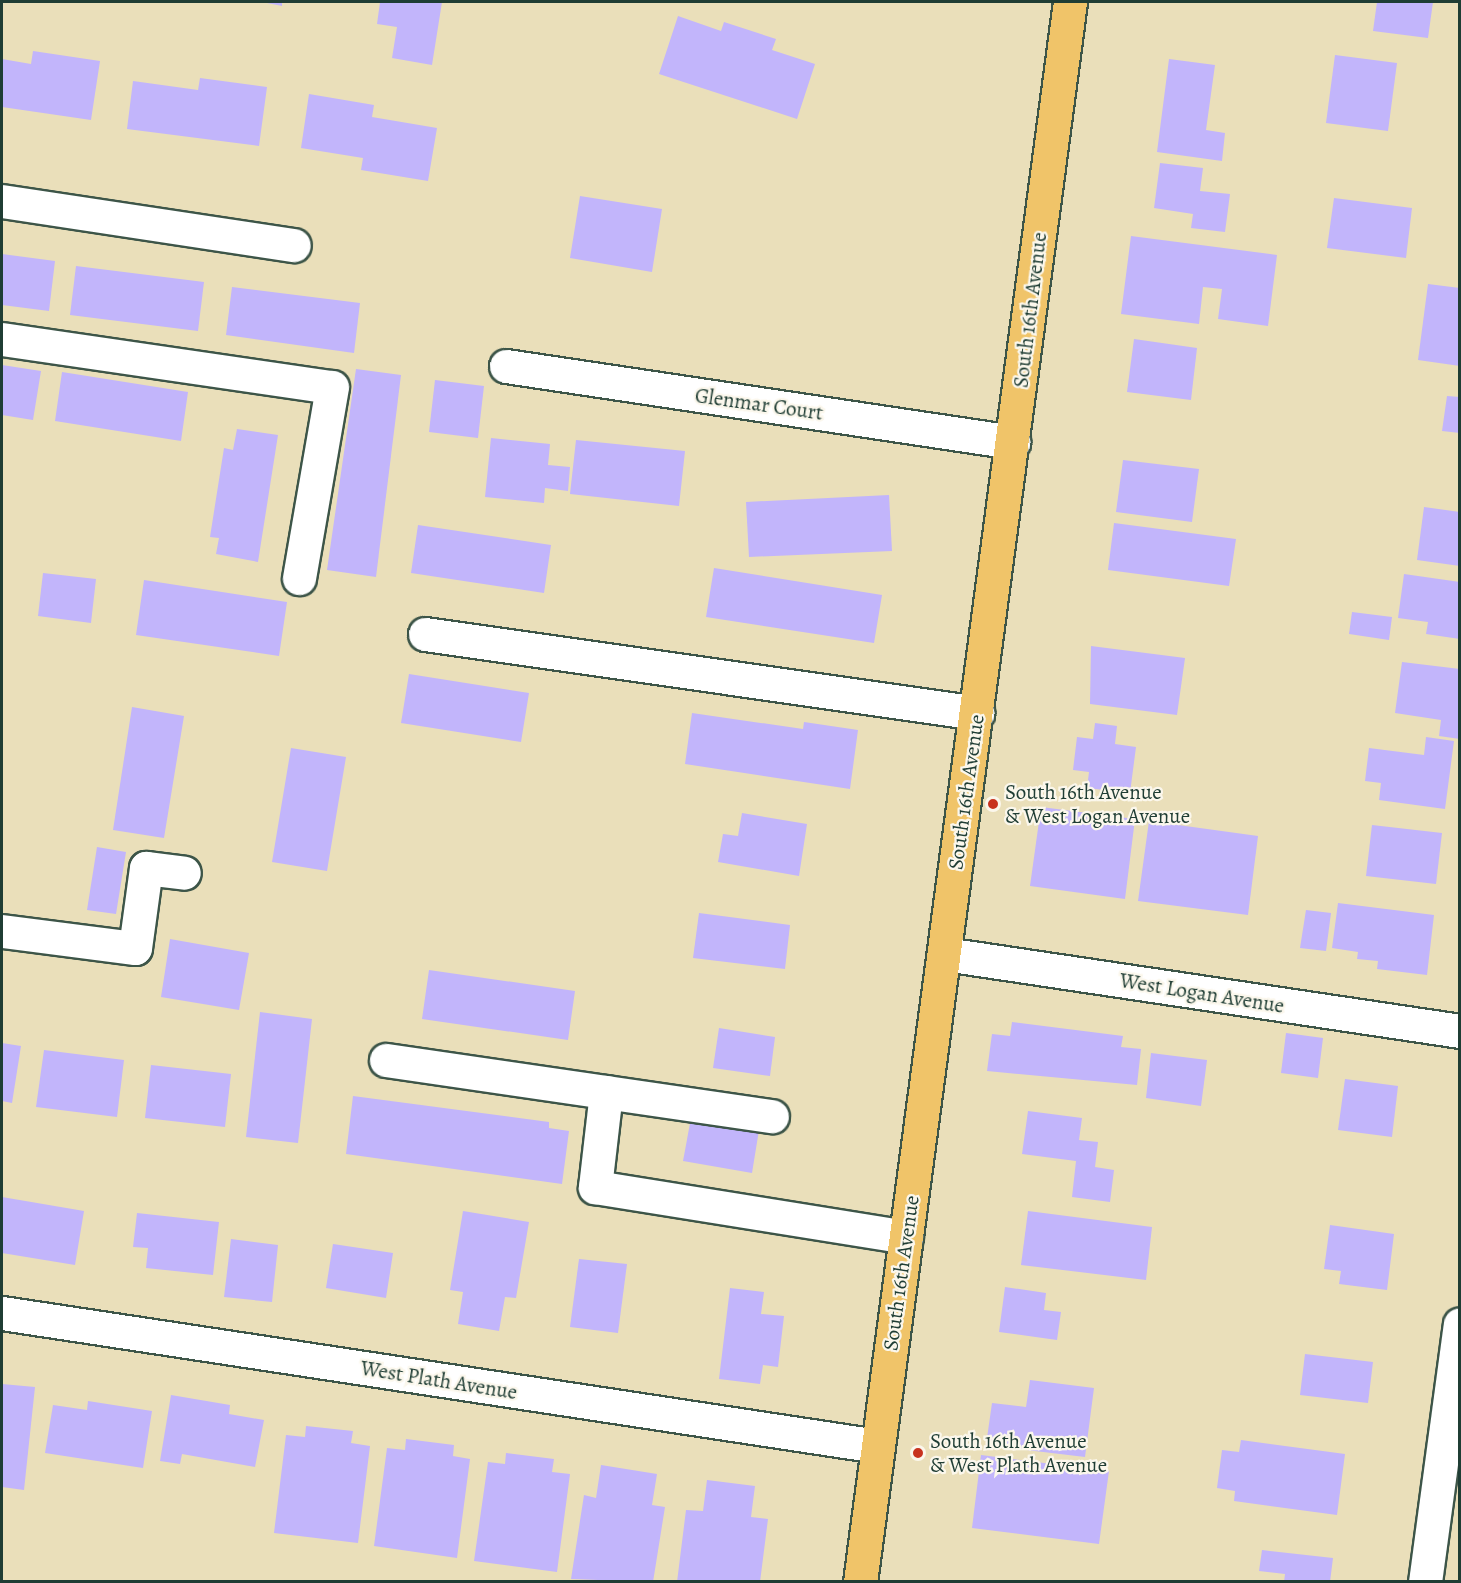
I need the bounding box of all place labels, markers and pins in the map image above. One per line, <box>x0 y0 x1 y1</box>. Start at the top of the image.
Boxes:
place label: South 16th Avenue & West Logan Avenue <box>1005 779 1190 829</box>
marker: South 16th Avenue & West Logan Avenue <box>986 797 1000 811</box>
place label: South 16th Avenue & West Plath Avenue <box>930 1428 1107 1478</box>
marker: South 16th Avenue & West Plath Avenue <box>911 1446 925 1460</box>

